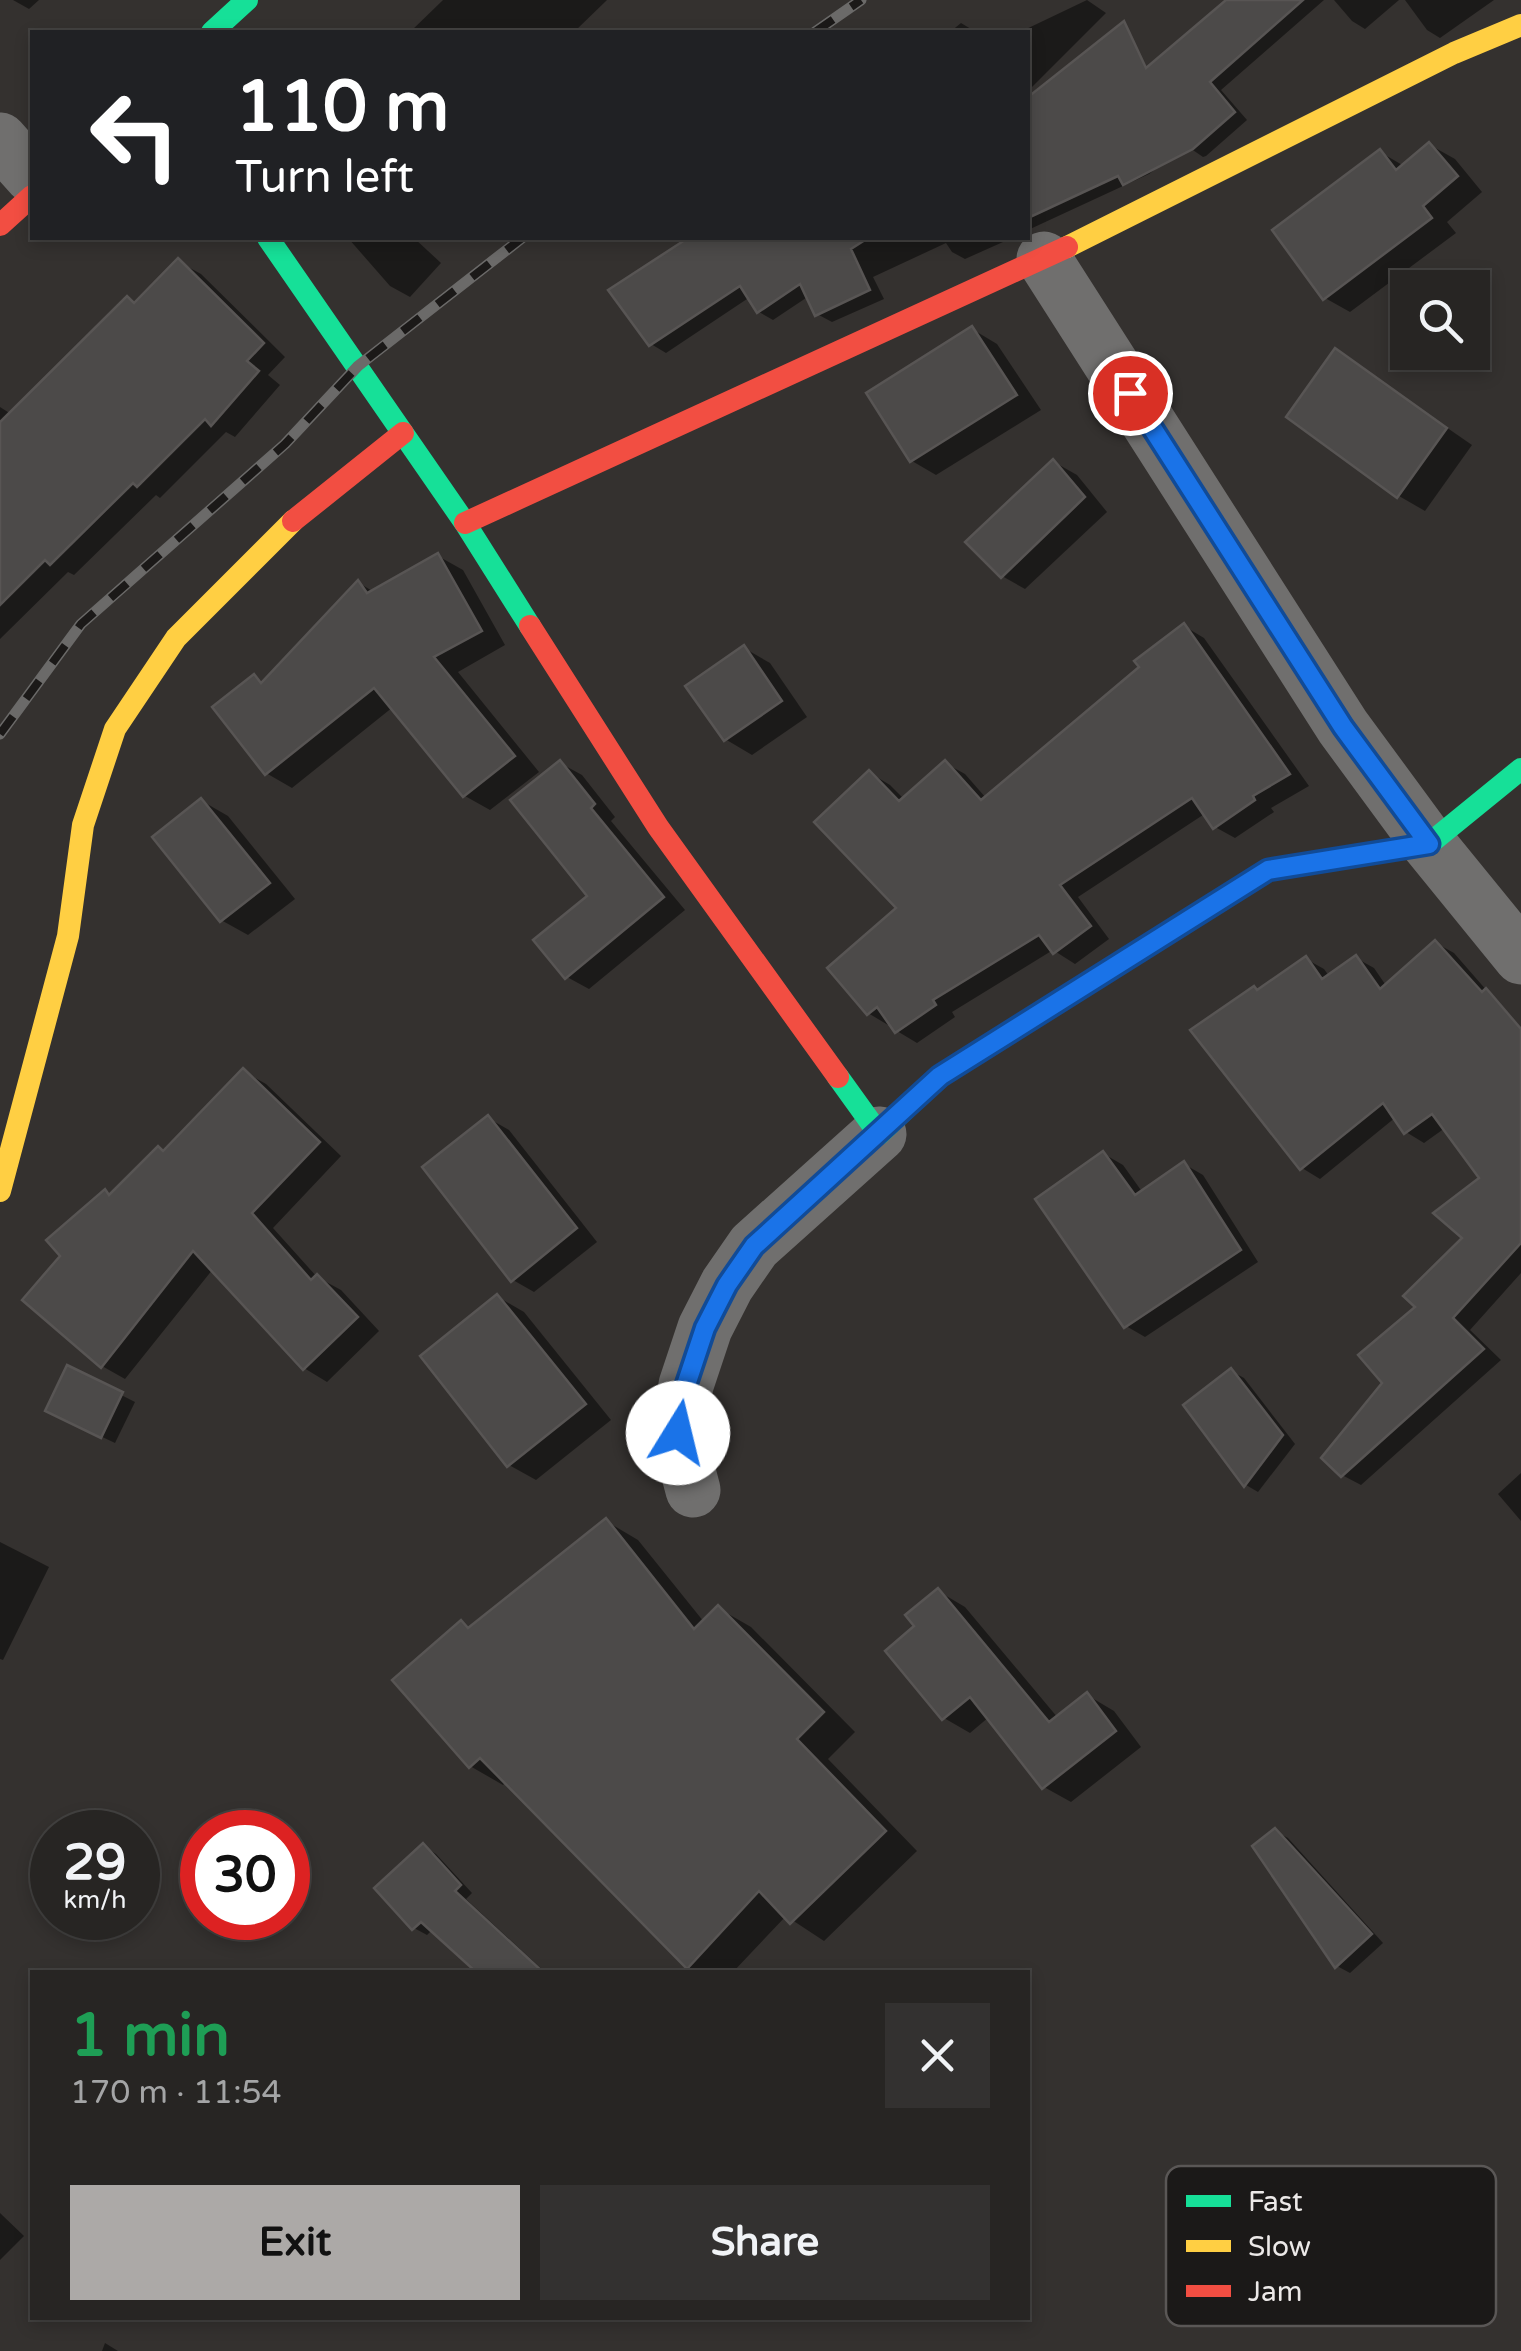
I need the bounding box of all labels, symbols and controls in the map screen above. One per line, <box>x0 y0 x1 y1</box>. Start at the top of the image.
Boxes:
text: 110 m <box>235 66 449 150</box>
icon: left <box>70 70 200 200</box>
text: Turn left <box>235 151 414 205</box>
map controls <box>1390 270 1490 370</box>
button: search <box>1390 270 1490 370</box>
pin <box>1088 351 1173 436</box>
icon: arrive <box>1103 366 1158 421</box>
position arrow <box>626 1381 730 1485</box>
speed limit sign: 30 <box>180 1810 310 1940</box>
text: 29 <box>64 1833 126 1893</box>
text: km/h <box>64 1885 126 1915</box>
text: 1 min <box>70 2000 230 2072</box>
button: close <box>885 2003 990 2108</box>
text: 170 m · 11:54 <box>70 2074 282 2112</box>
legend <box>1166 2166 1496 2326</box>
button: Exit <box>70 2185 520 2300</box>
button: Share <box>540 2185 990 2300</box>
text: Fast <box>1248 2185 1303 2219</box>
text: Slow <box>1248 2230 1311 2264</box>
text: Jam <box>1248 2275 1303 2309</box>

